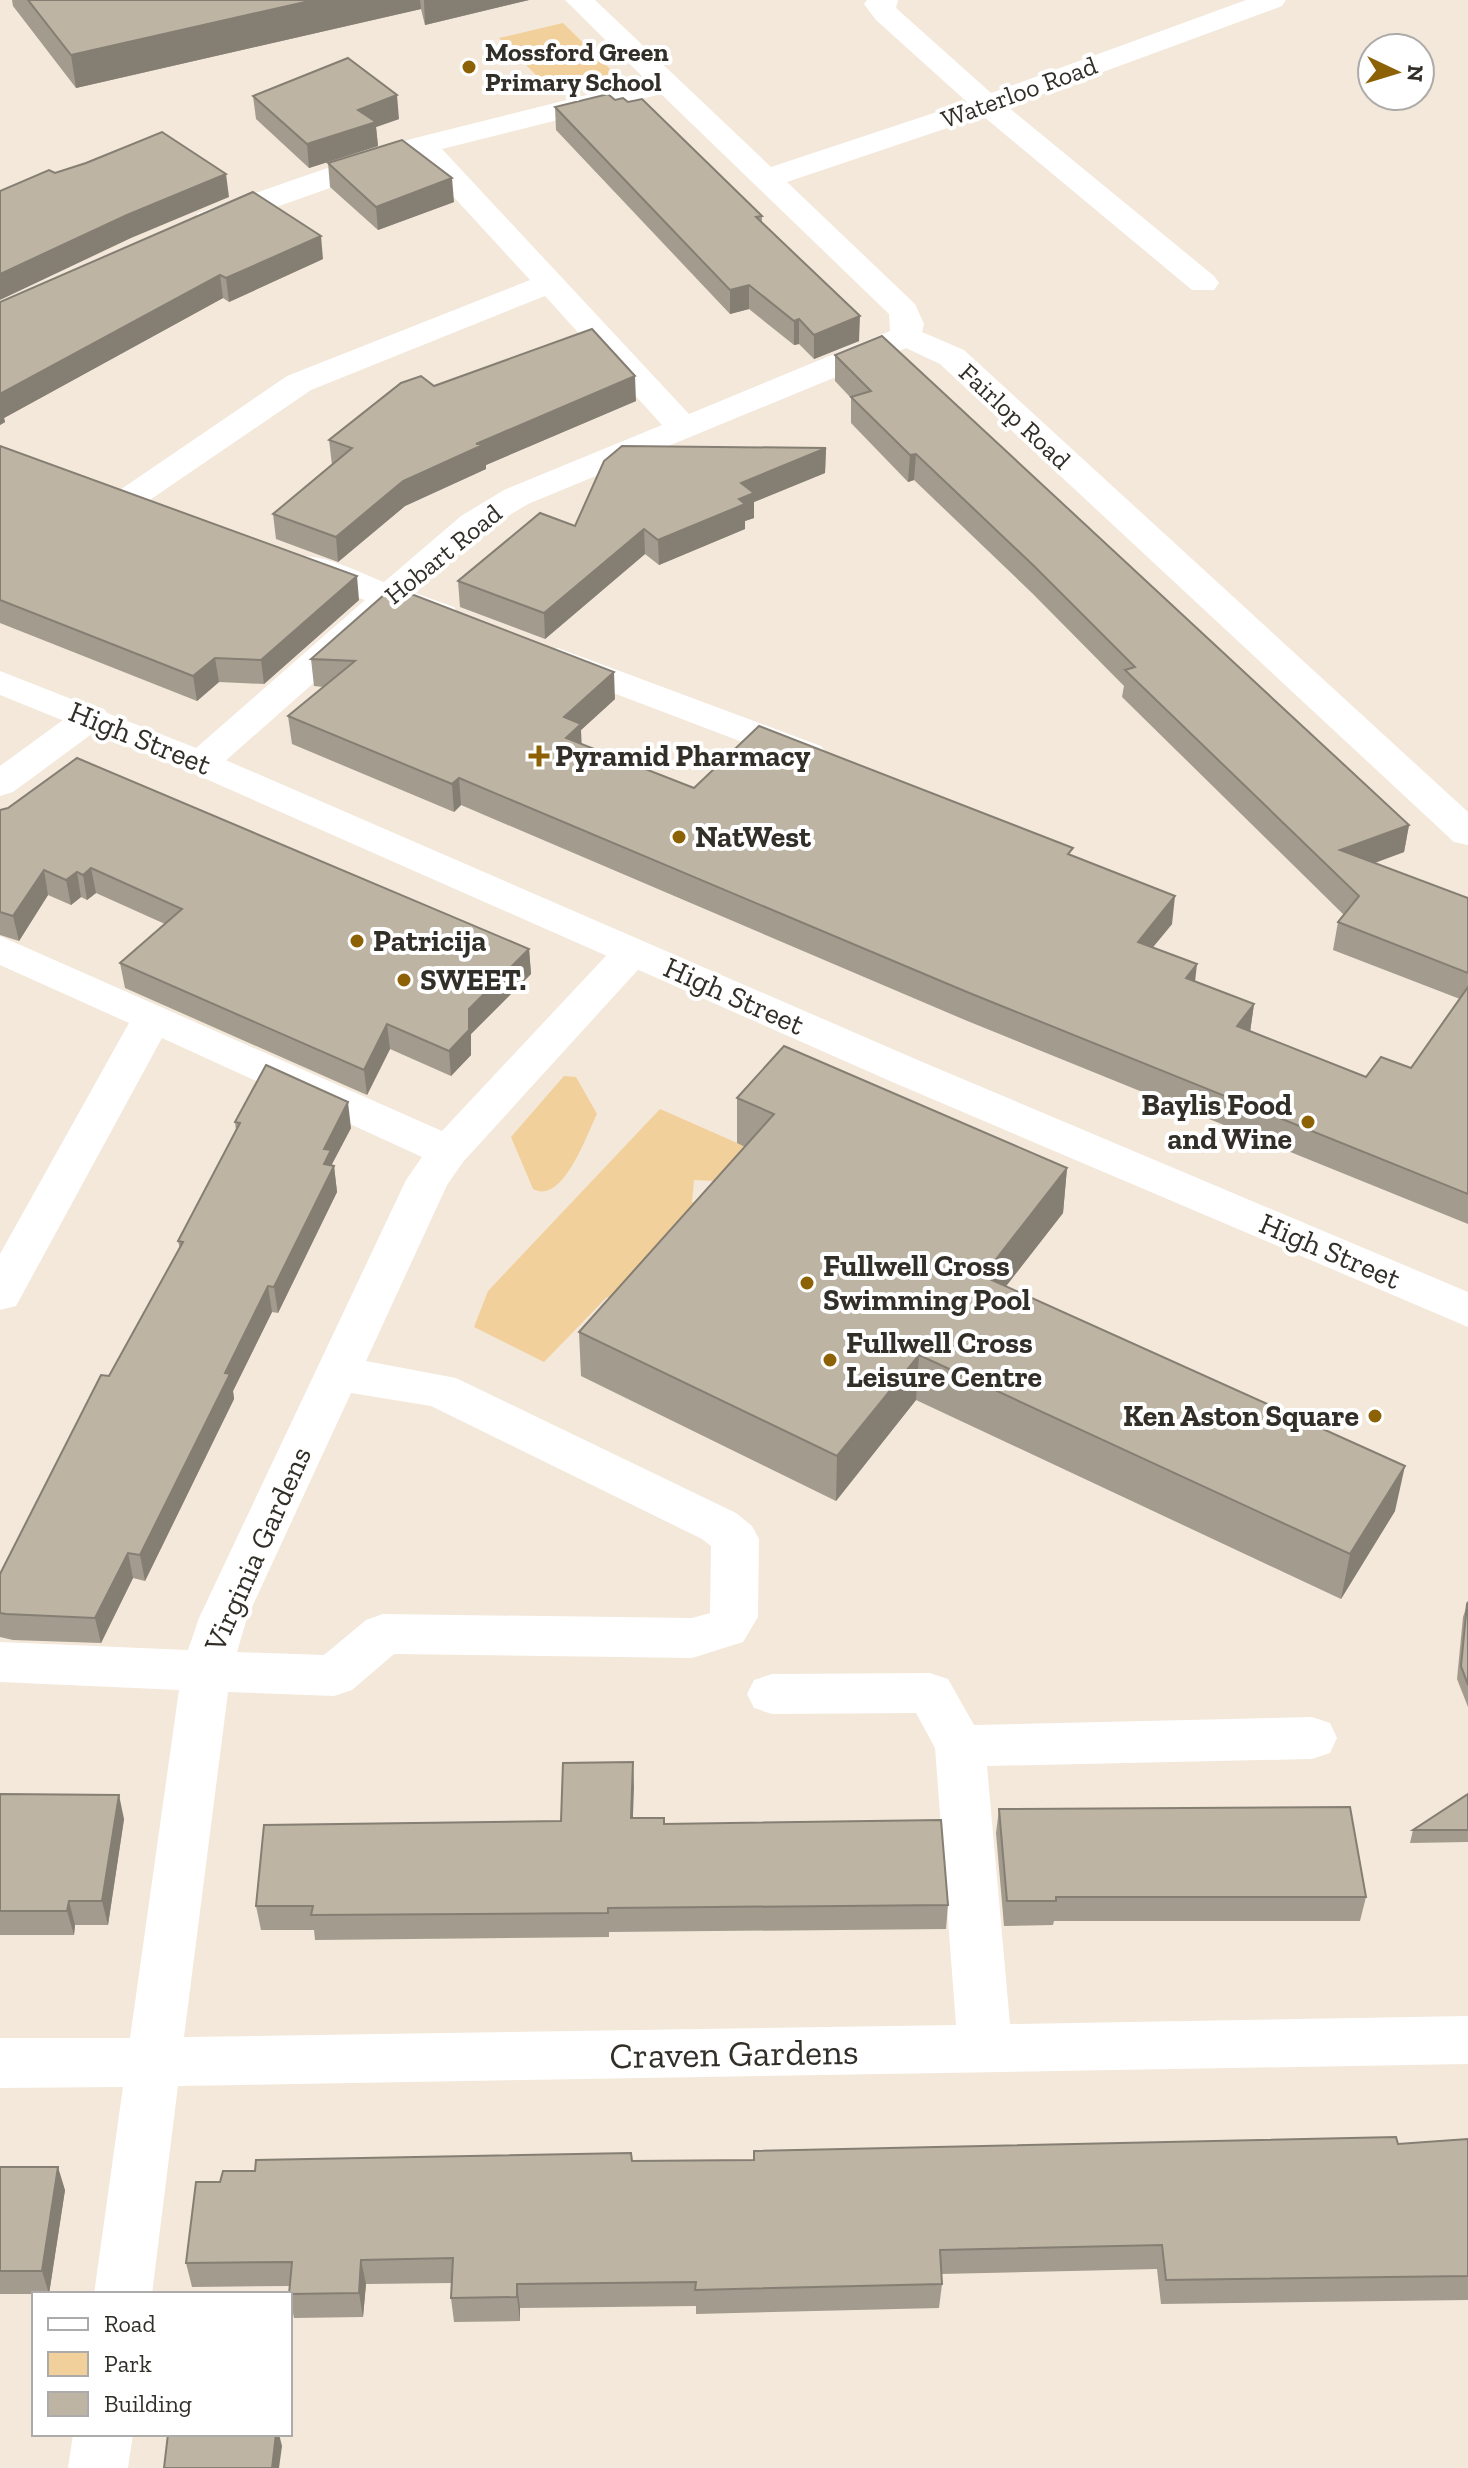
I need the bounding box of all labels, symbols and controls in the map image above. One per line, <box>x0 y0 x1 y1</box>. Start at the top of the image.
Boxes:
north arrow <box>1356 32 1436 112</box>
place label: Mossford Green Primary School <box>485 36 669 98</box>
street label: Waterloo Road <box>937 49 1101 135</box>
marker: Mossford Green Primary School <box>460 58 478 76</box>
text: N <box>1401 64 1430 83</box>
street label: Fairlop Road <box>952 356 1078 476</box>
street label: Hobart Road <box>378 497 508 611</box>
street label: High Street <box>64 693 216 783</box>
place label: Pyramid Pharmacy <box>555 738 811 774</box>
marker: Pyramid Pharmacy <box>530 747 548 765</box>
place label: NatWest <box>695 819 812 855</box>
marker: NatWest <box>670 828 688 846</box>
place label: Patricija <box>373 923 486 959</box>
marker: Patricija <box>348 932 366 950</box>
street label: High Street <box>658 949 810 1043</box>
place label: SWEET. <box>420 962 526 998</box>
marker: SWEET. <box>395 971 413 989</box>
place label: Baylis Food and Wine <box>1141 1087 1292 1157</box>
marker: Baylis Food and Wine <box>1299 1113 1317 1131</box>
street label: High Street <box>1254 1205 1406 1297</box>
place label: Fullwell Cross Swimming Pool <box>823 1248 1031 1318</box>
marker: Fullwell Cross Swimming Pool <box>798 1274 816 1292</box>
place label: Fullwell Cross Leisure Centre <box>846 1325 1042 1395</box>
marker: Fullwell Cross Leisure Centre <box>821 1351 839 1369</box>
place label: Ken Aston Square <box>1123 1398 1359 1434</box>
marker: Ken Aston Square <box>1366 1407 1384 1425</box>
street label: Virginia Gardens <box>196 1441 319 1658</box>
street label: Craven Gardens <box>609 2030 859 2077</box>
legend <box>32 2292 292 2436</box>
text: Road <box>104 2309 156 2338</box>
text: Park <box>104 2349 152 2378</box>
text: Building <box>104 2389 192 2418</box>

